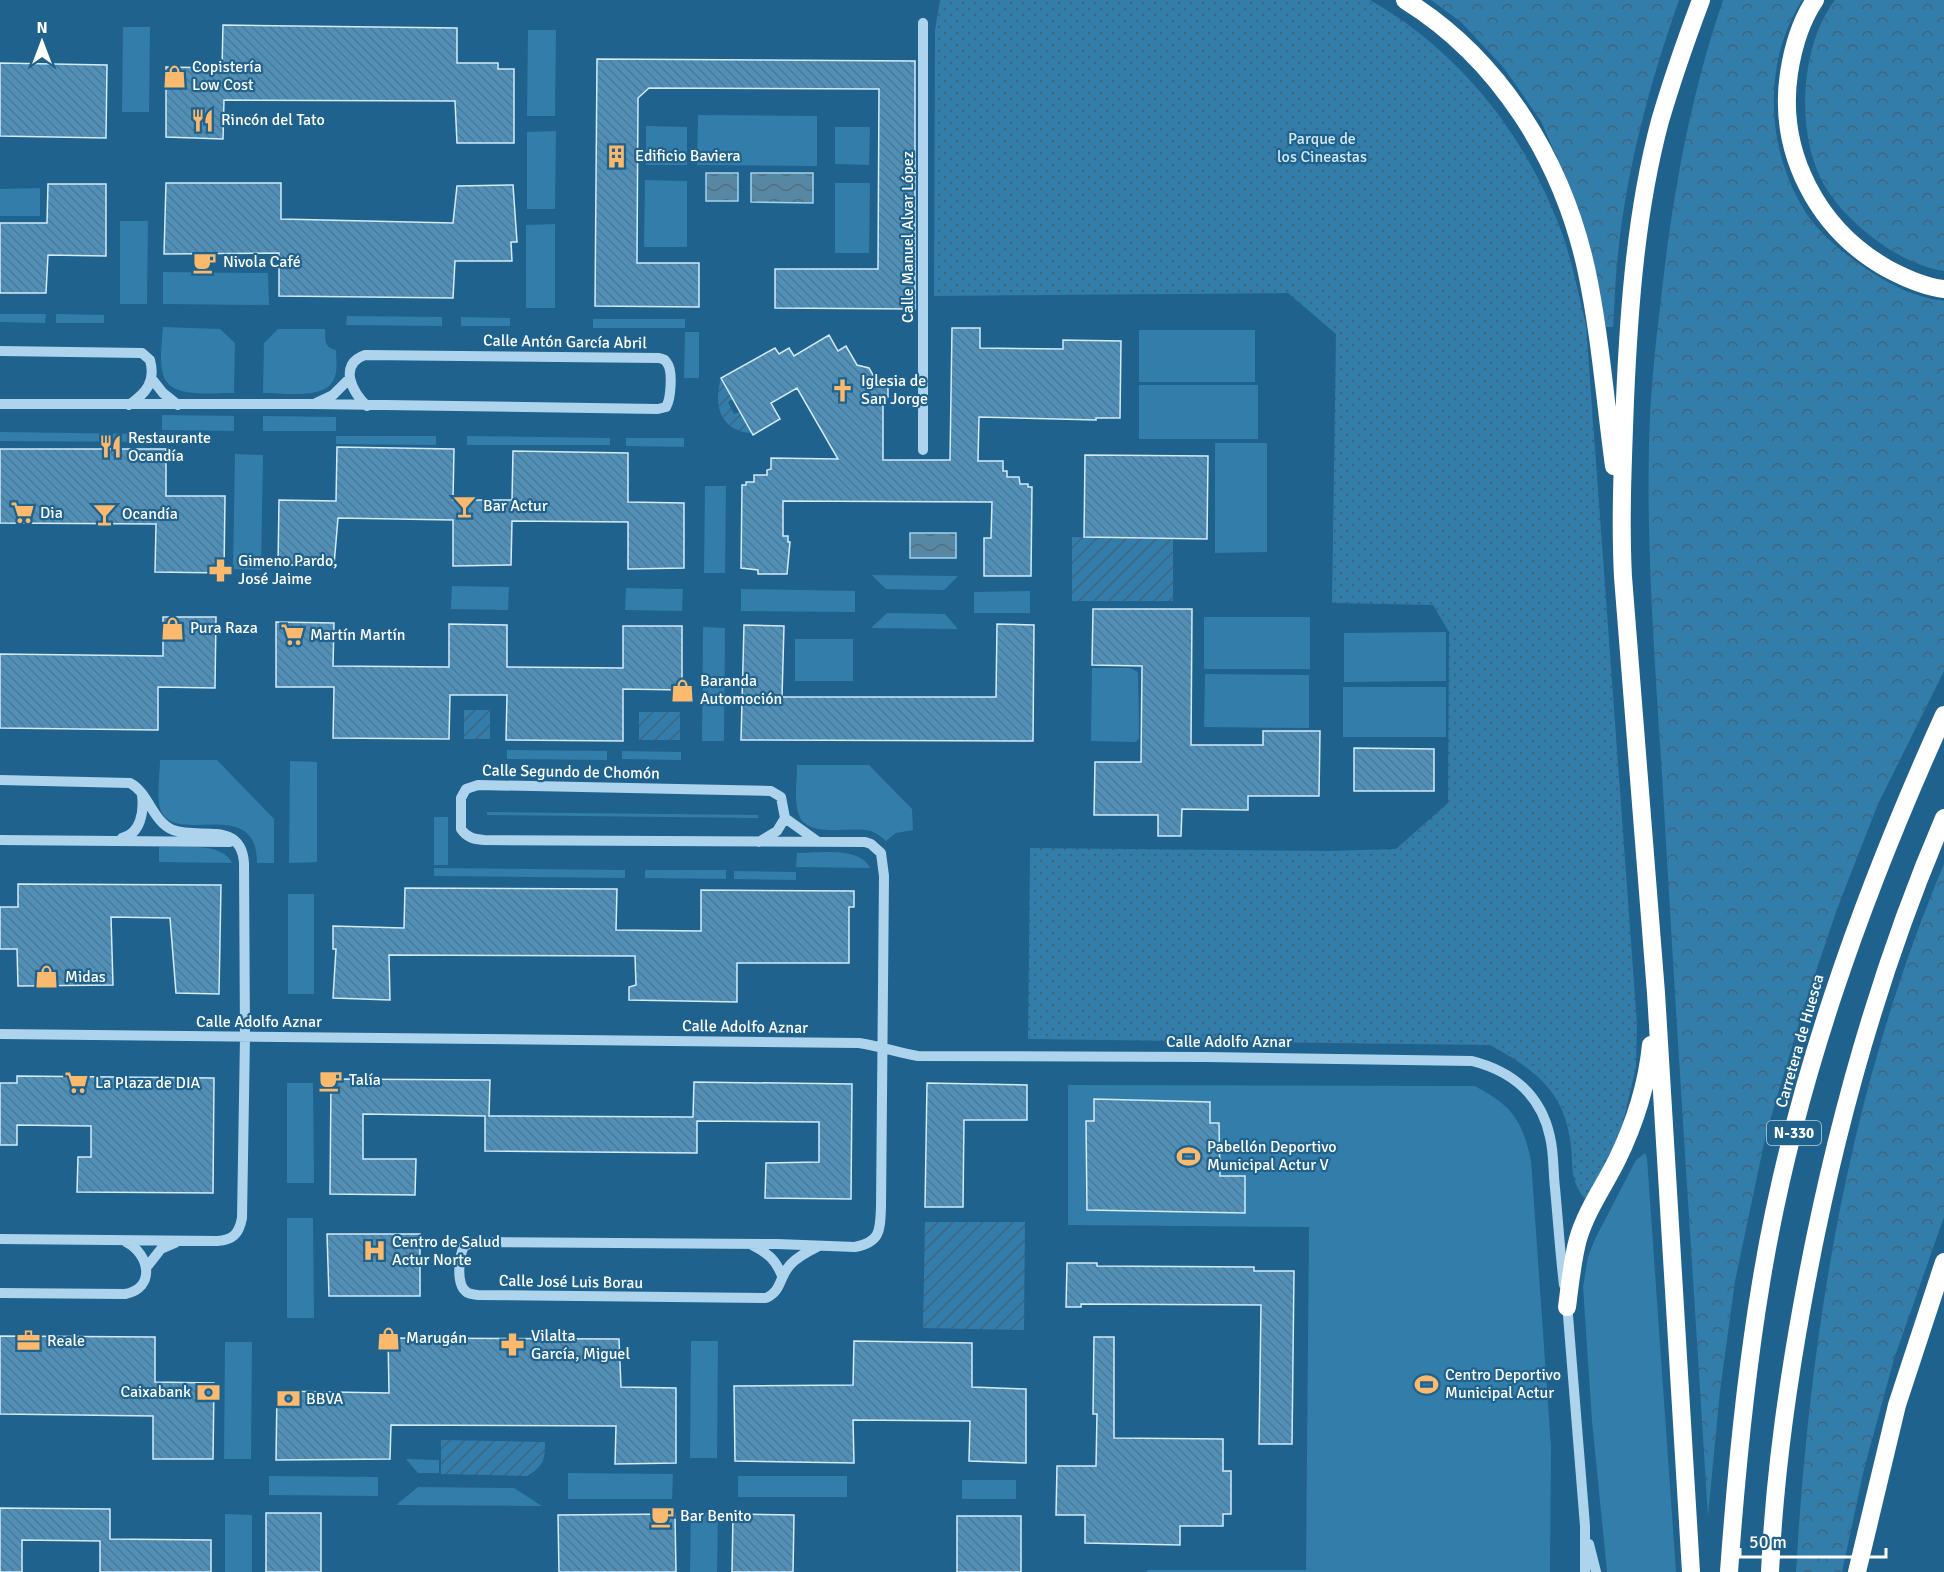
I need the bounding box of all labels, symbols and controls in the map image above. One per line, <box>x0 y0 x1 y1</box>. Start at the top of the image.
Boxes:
north arrow <box>12 12 72 72</box>
text: N <box>36 18 48 38</box>
place label: Copistería Low Cost <box>192 57 262 95</box>
shop icon: Copistería Low Cost <box>161 63 187 89</box>
restaurant icon: Rincón del Tato <box>190 107 216 133</box>
place label: Rincón del Tato <box>221 110 325 130</box>
park label: Parque de los Cineastas <box>1277 129 1367 167</box>
building icon: Edificio Baviera <box>604 143 630 169</box>
place label: Edificio Baviera <box>635 146 741 166</box>
street label: Calle Manuel Alvar López <box>898 151 918 323</box>
cafe icon: Nivola Café <box>192 249 218 275</box>
place label: Nivola Café <box>223 252 301 272</box>
street label: Calle Antón García Abril <box>483 331 647 353</box>
place label: Iglesia de San Jorge <box>861 371 928 409</box>
church icon: Iglesia de San Jorge <box>830 377 856 403</box>
place label: Restaurante Ocandía <box>128 428 211 466</box>
restaurant icon: Restaurante Ocandía <box>97 434 123 460</box>
bar icon: Bar Actur <box>452 493 478 519</box>
place label: Bar Actur <box>483 496 548 516</box>
supermarket icon: Dia <box>9 500 35 526</box>
bar icon: Ocandía <box>91 501 117 527</box>
place label: Dia <box>40 503 63 523</box>
place label: Ocandía <box>122 504 178 524</box>
place label: Gimeno Pardo, José Jaime <box>238 551 337 589</box>
pharmacy icon: Gimeno Pardo, José Jaime <box>207 557 233 583</box>
shop icon: Pura Raza <box>159 615 185 641</box>
place label: Pura Raza <box>190 618 258 638</box>
supermarket icon: Martín Martín <box>279 622 305 648</box>
place label: Martín Martín <box>310 625 406 645</box>
place label: Baranda Automoción <box>700 671 782 709</box>
shop icon: Baranda Automoción <box>669 677 695 703</box>
street label: Calle Segundo de Chomón <box>482 760 660 784</box>
shop icon: Midas <box>34 964 60 990</box>
place label: Midas <box>65 967 106 987</box>
street label: Carretera de Huesca <box>1771 972 1829 1110</box>
street label: Calle Adolfo Aznar <box>196 1012 322 1032</box>
street label: Calle Adolfo Aznar <box>682 1016 808 1038</box>
street label: Calle Adolfo Aznar <box>1166 1032 1292 1052</box>
cafe icon: Talía <box>318 1067 344 1093</box>
supermarket icon: La Plaza de DIA <box>64 1070 90 1096</box>
place label: Talía <box>349 1070 381 1090</box>
place label: La Plaza de DIA <box>95 1073 201 1093</box>
road number: N-330 <box>1767 1121 1821 1145</box>
place label: Pabellón Deportivo Municipal Actur V <box>1207 1137 1337 1175</box>
sports icon: Pabellón Deportivo Municipal Actur V <box>1176 1143 1202 1169</box>
place label: Centro de Salud Actur Norte <box>392 1232 500 1270</box>
hospital icon: Centro de Salud Actur Norte <box>361 1238 387 1264</box>
street label: Calle José Luis Borau <box>499 1271 643 1293</box>
shop icon: Marugán <box>375 1325 401 1351</box>
place label: Vilalta García, Miguel <box>531 1326 630 1364</box>
office icon: Reale <box>16 1328 42 1354</box>
place label: Marugán <box>406 1328 467 1348</box>
place label: Reale <box>47 1331 85 1351</box>
pharmacy icon: Vilalta García, Miguel <box>500 1332 526 1358</box>
place label: Centro Deportivo Municipal Actur <box>1445 1365 1561 1403</box>
sports icon: Centro Deportivo Municipal Actur <box>1414 1371 1440 1397</box>
bank icon: Caixabank <box>196 1379 222 1405</box>
place label: Caixabank <box>120 1382 191 1402</box>
bank icon: BBVA <box>275 1386 301 1412</box>
place label: BBVA <box>306 1389 344 1409</box>
cafe icon: Bar Benito <box>649 1503 675 1529</box>
place label: Bar Benito <box>680 1506 752 1526</box>
scale bar <box>1740 1521 1886 1559</box>
text: 50 m <box>1749 1531 1787 1553</box>

